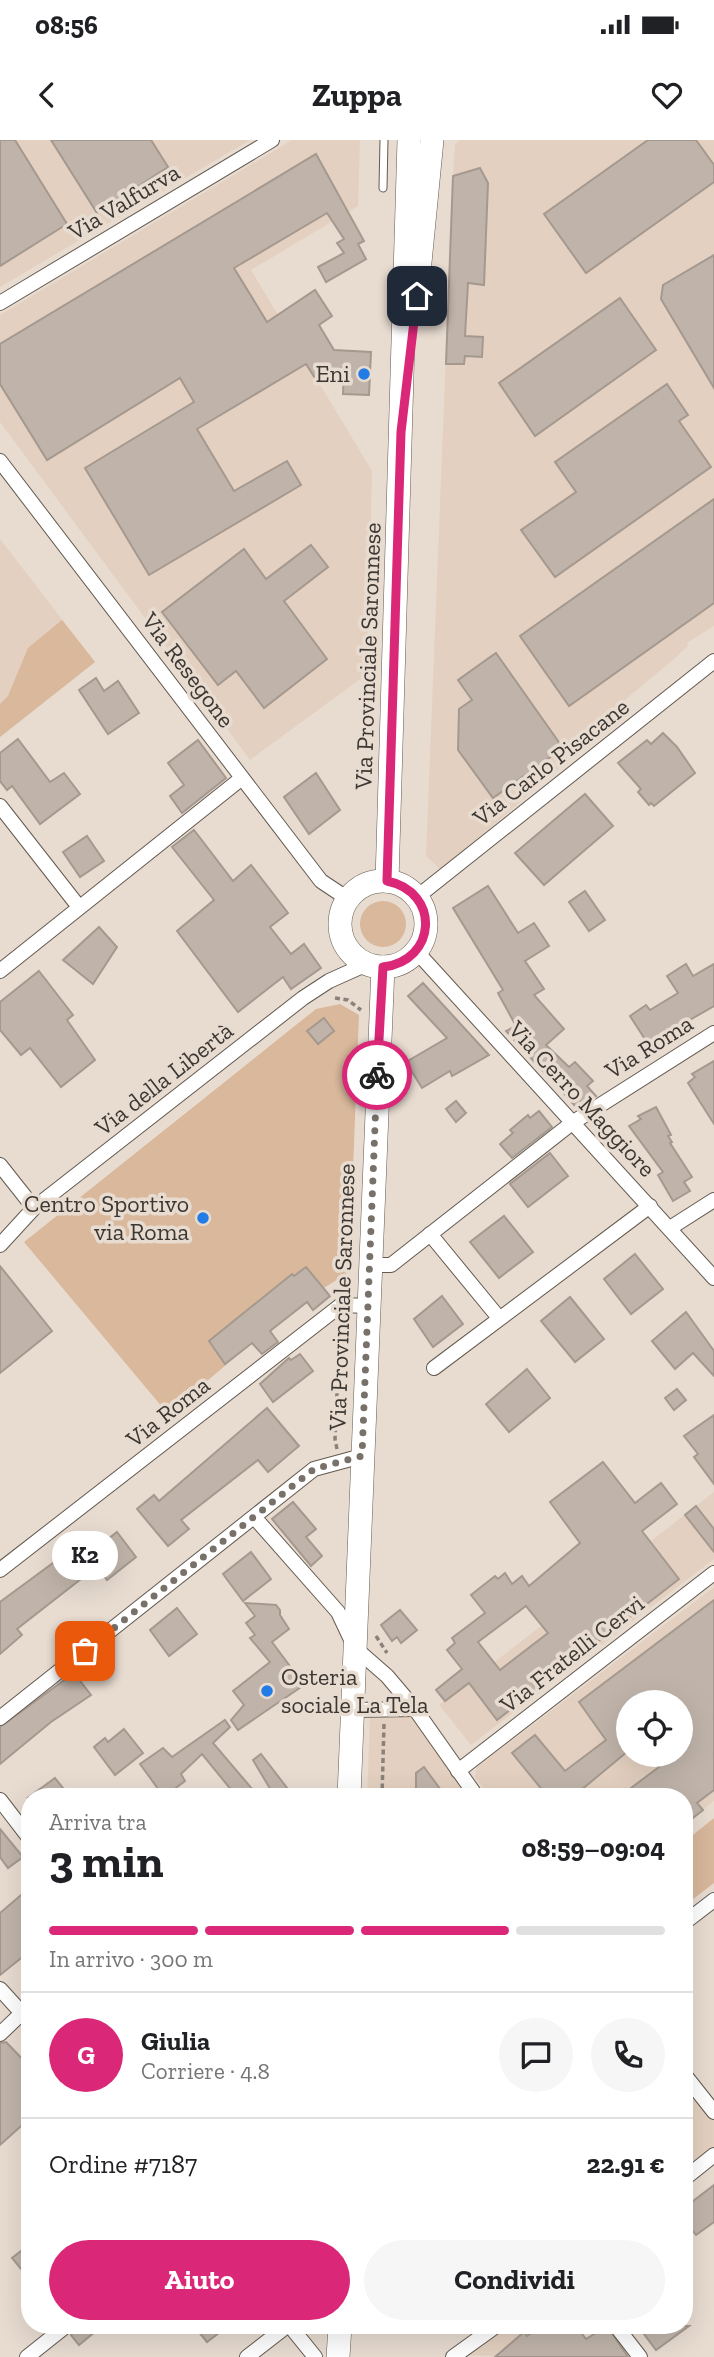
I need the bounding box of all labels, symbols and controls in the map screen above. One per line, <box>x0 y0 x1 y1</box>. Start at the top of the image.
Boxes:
text: 08:56 <box>35 9 98 41</box>
icon: back <box>28 76 66 114</box>
text: Zuppa <box>312 76 402 114</box>
icon: heart <box>648 76 686 114</box>
street label: Via Valfurva <box>62 157 185 247</box>
pin <box>387 266 447 326</box>
icon: home <box>398 277 436 315</box>
place label: Eni <box>315 359 350 388</box>
marker: Eni <box>356 366 372 382</box>
street label: Via Provinciale Saronnese <box>348 522 387 791</box>
street label: Via Resegone <box>135 605 241 733</box>
street label: Via Carlo Pisacane <box>466 692 635 832</box>
street label: Via Roma <box>599 1008 698 1085</box>
street label: Via Cerro Maggiore <box>502 1014 662 1183</box>
street label: Via della Libertà <box>88 1015 239 1142</box>
courier <box>342 1040 412 1110</box>
icon: bike <box>358 1056 396 1094</box>
street label: Via Provinciale Saronnese <box>322 1163 361 1432</box>
place label: Centro Sportivo via Roma <box>24 1189 189 1246</box>
marker: Centro Sportivo via Roma <box>195 1210 211 1226</box>
street label: Via Roma <box>119 1370 216 1454</box>
callout: K2 <box>52 1532 118 1581</box>
text: K2 <box>71 1541 99 1569</box>
street label: Via Fratelli Cervi <box>493 1588 650 1719</box>
pin <box>55 1621 115 1681</box>
icon: bag <box>66 1632 104 1670</box>
place label: Osteria sociale La Tela <box>281 1662 429 1719</box>
marker: Osteria sociale La Tela <box>259 1683 275 1699</box>
map controls <box>616 1690 693 1767</box>
button: locate <box>616 1690 693 1767</box>
text: Arriva tra <box>49 1808 147 1836</box>
text: 08:59–09:04 <box>522 1832 665 1864</box>
text: 3 min <box>49 1834 163 1889</box>
text: In arrivo · 300 m <box>49 1945 213 1973</box>
button: chat <box>499 2018 573 2092</box>
button: phone <box>591 2018 665 2092</box>
text: Giulia <box>141 2025 210 2057</box>
text: G <box>77 2039 95 2071</box>
text: Corriere · 4.8 <box>141 2057 270 2085</box>
text: Ordine #7187 <box>49 2148 197 2180</box>
text: 22.91 € <box>586 2148 665 2180</box>
button: Aiuto <box>49 2240 350 2320</box>
button: Condividi <box>364 2240 665 2320</box>

